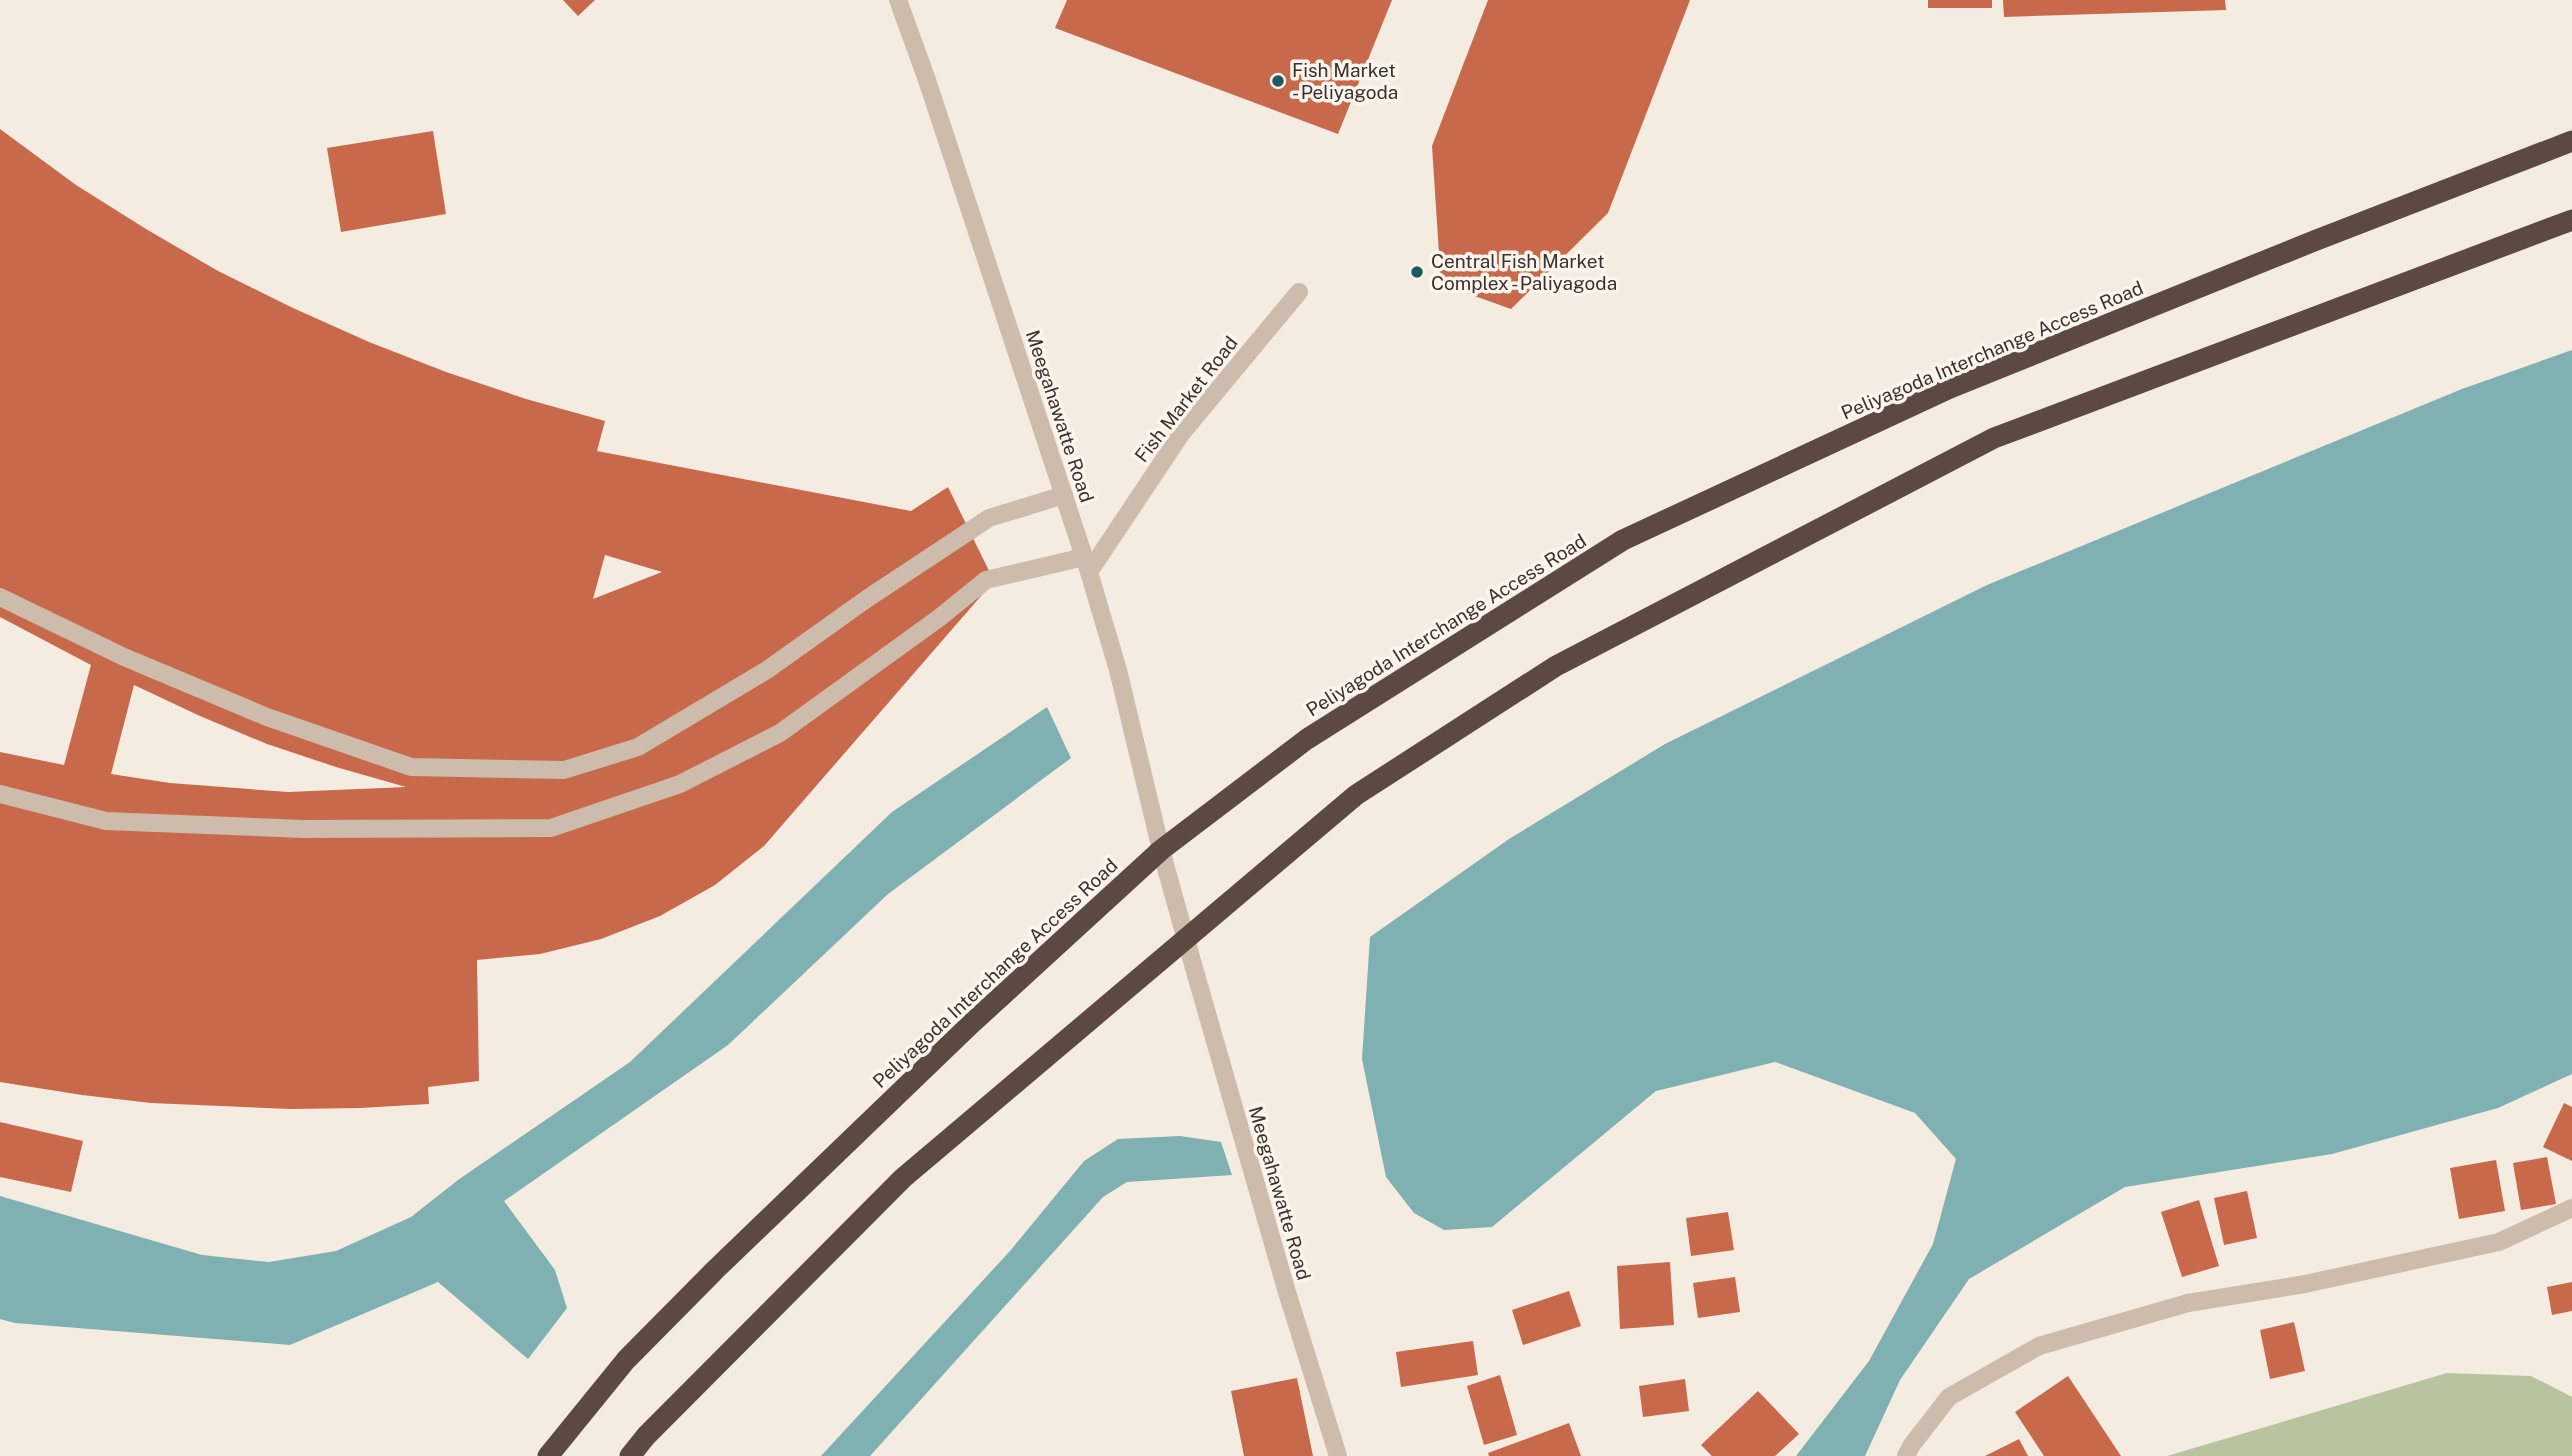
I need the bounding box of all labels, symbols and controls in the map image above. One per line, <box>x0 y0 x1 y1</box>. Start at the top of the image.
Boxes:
place label: Fish Market - Peliyagoda <box>1292 59 1398 103</box>
marker: Fish Market - Peliyagoda <box>1270 73 1286 89</box>
place label: Central Fish Market Complex - Paliyagoda <box>1431 250 1617 294</box>
marker: Central Fish Market Complex - Paliyagoda <box>1409 264 1425 280</box>
street label: Peliyagoda Interchange Access Road <box>1838 276 2146 424</box>
street label: Meegahawatte Road <box>1022 327 1098 505</box>
street label: Fish Market Road <box>1130 332 1242 466</box>
street label: Peliyagoda Interchange Access Road <box>1302 529 1590 721</box>
street label: Peliyagoda Interchange Access Road <box>868 854 1122 1092</box>
street label: Meegahawatte Road <box>1245 1104 1315 1282</box>

